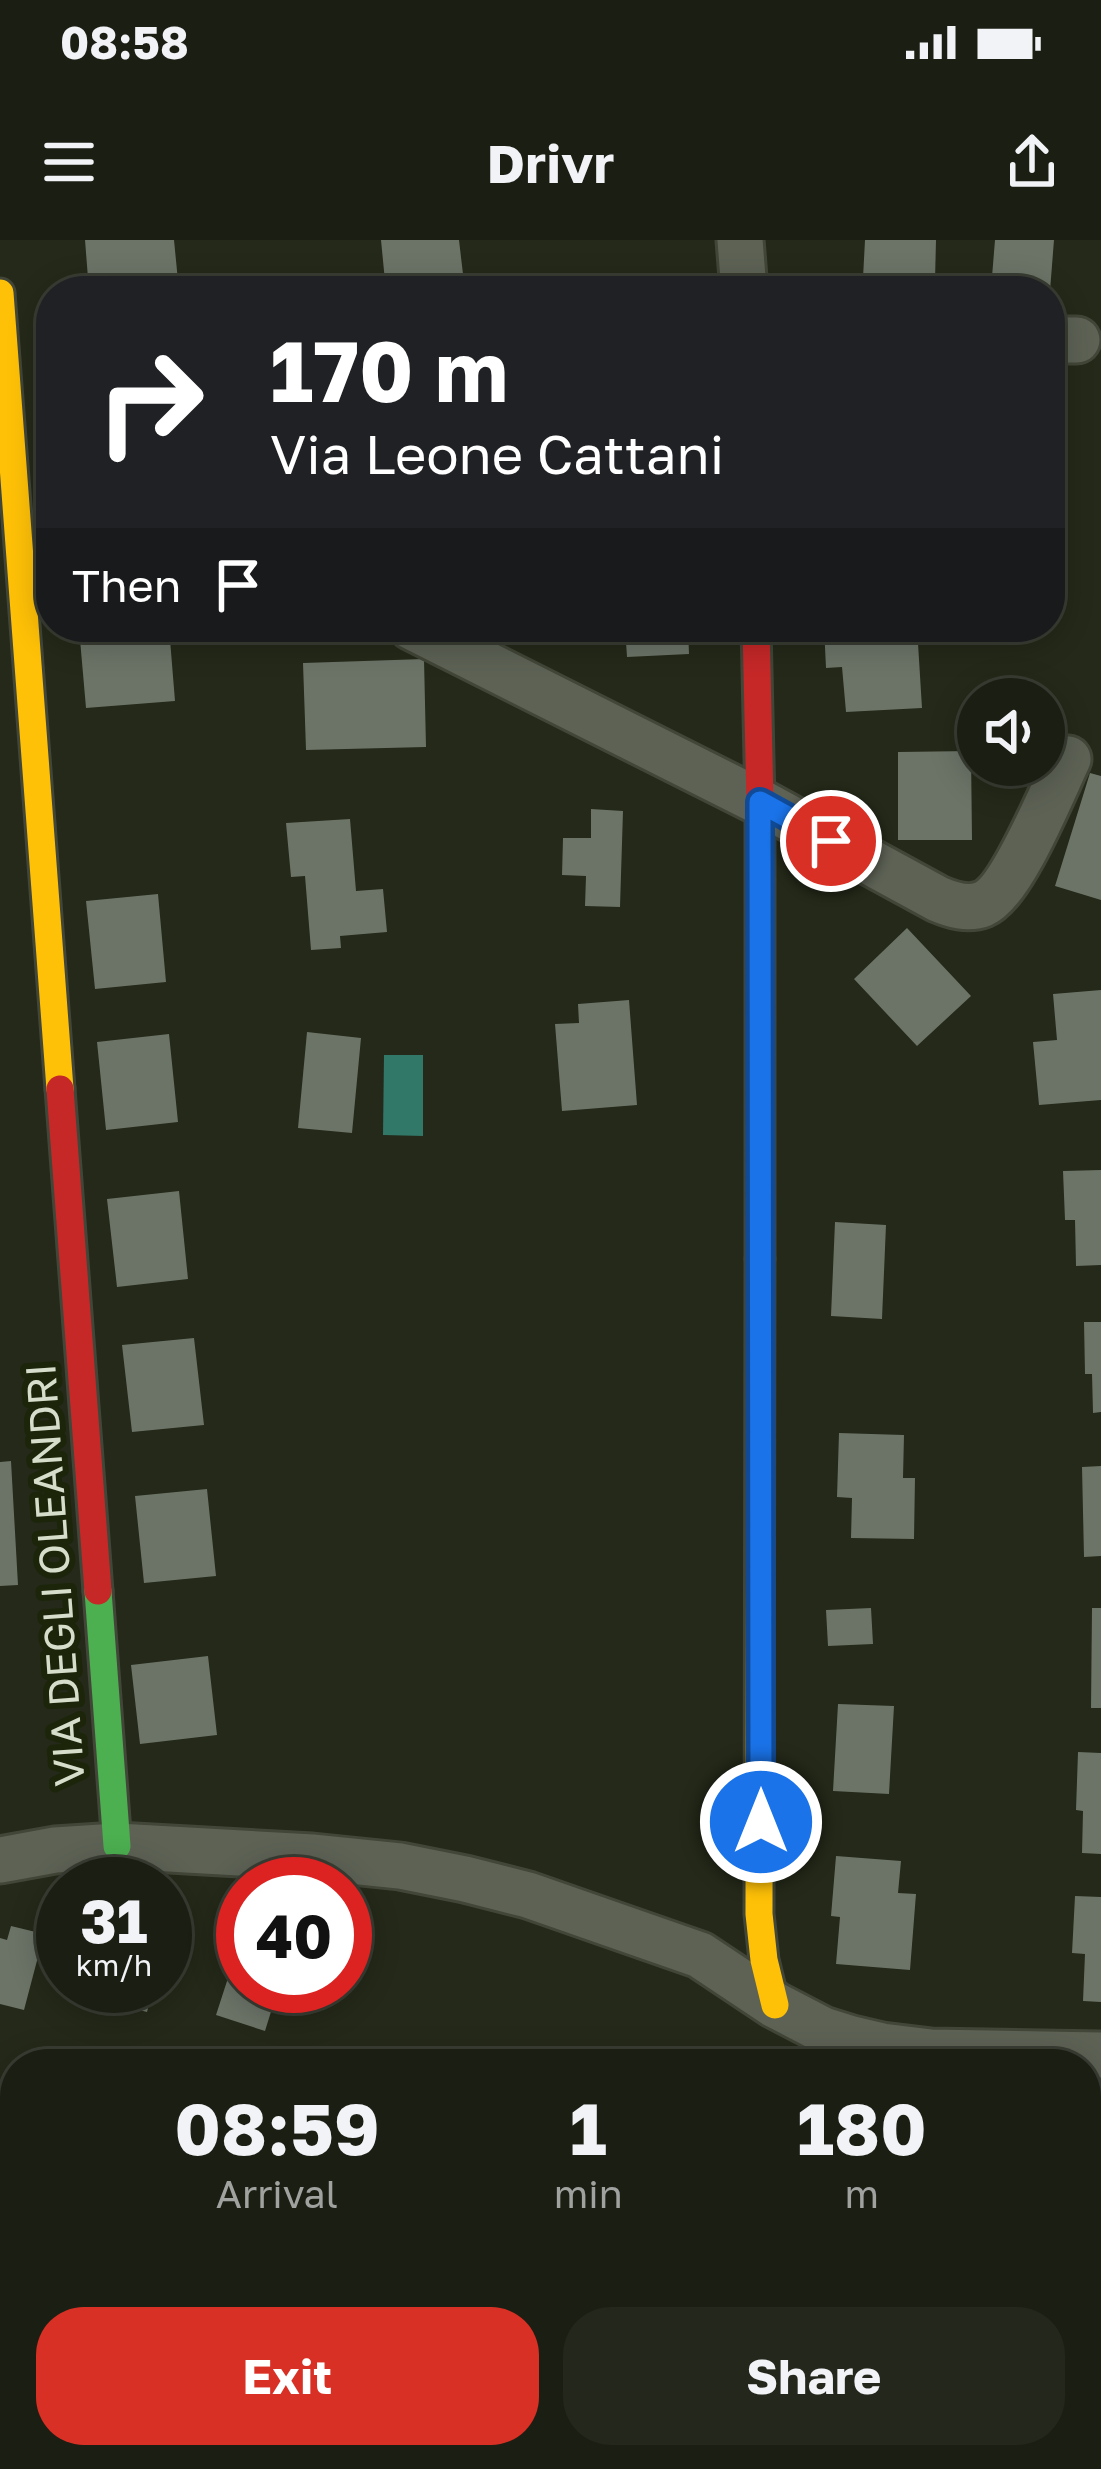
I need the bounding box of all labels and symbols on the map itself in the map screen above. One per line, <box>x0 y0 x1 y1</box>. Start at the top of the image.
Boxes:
pin <box>780 790 882 892</box>
street label: VIA DEGLI OLEANDRI <box>14 1362 94 1788</box>
position arrow <box>698 1759 824 1885</box>
speed limit sign: 40 <box>216 1857 372 2013</box>

